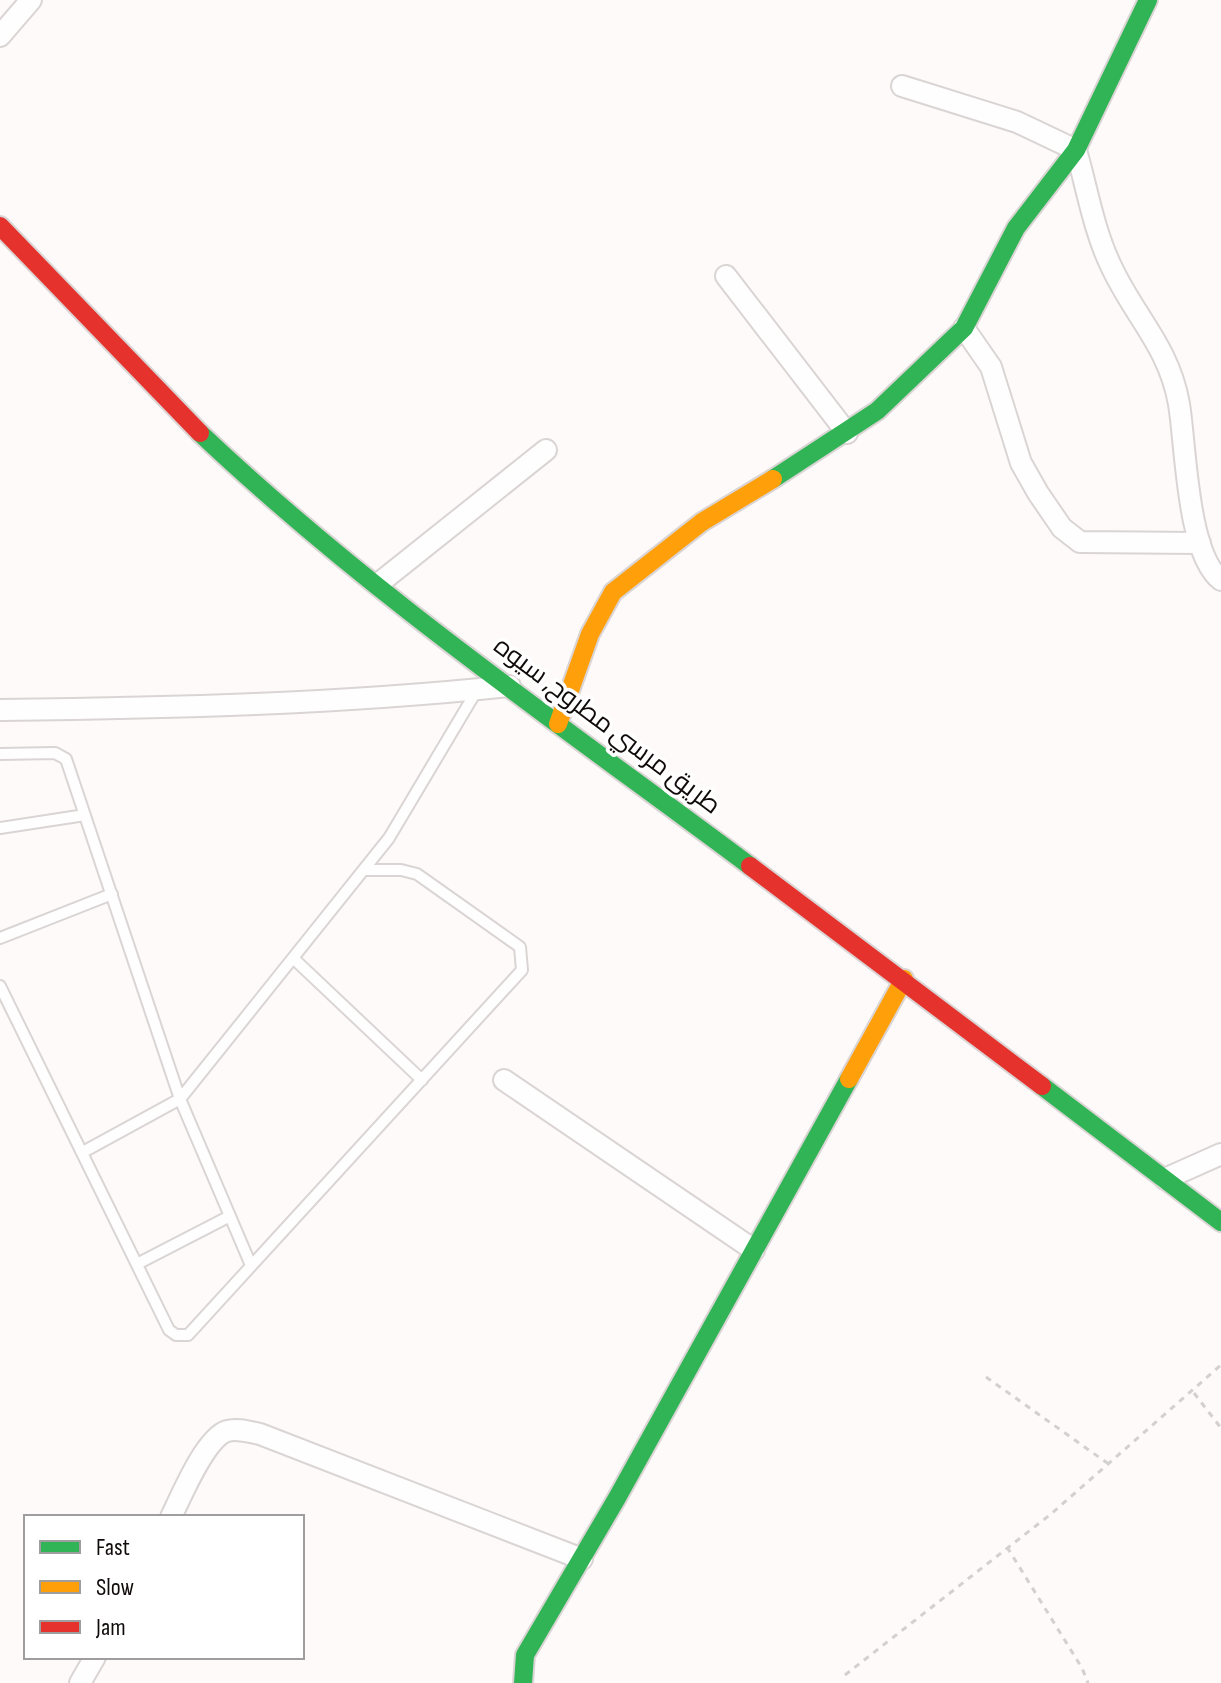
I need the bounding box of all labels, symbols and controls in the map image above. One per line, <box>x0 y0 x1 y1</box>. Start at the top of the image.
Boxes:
street label: طريق مرسي مطروح, سيوه <box>486 631 726 823</box>
legend <box>24 1515 304 1659</box>
text: Fast <box>96 1533 130 1562</box>
text: Slow <box>96 1573 134 1602</box>
text: Jam <box>95 1613 126 1642</box>

